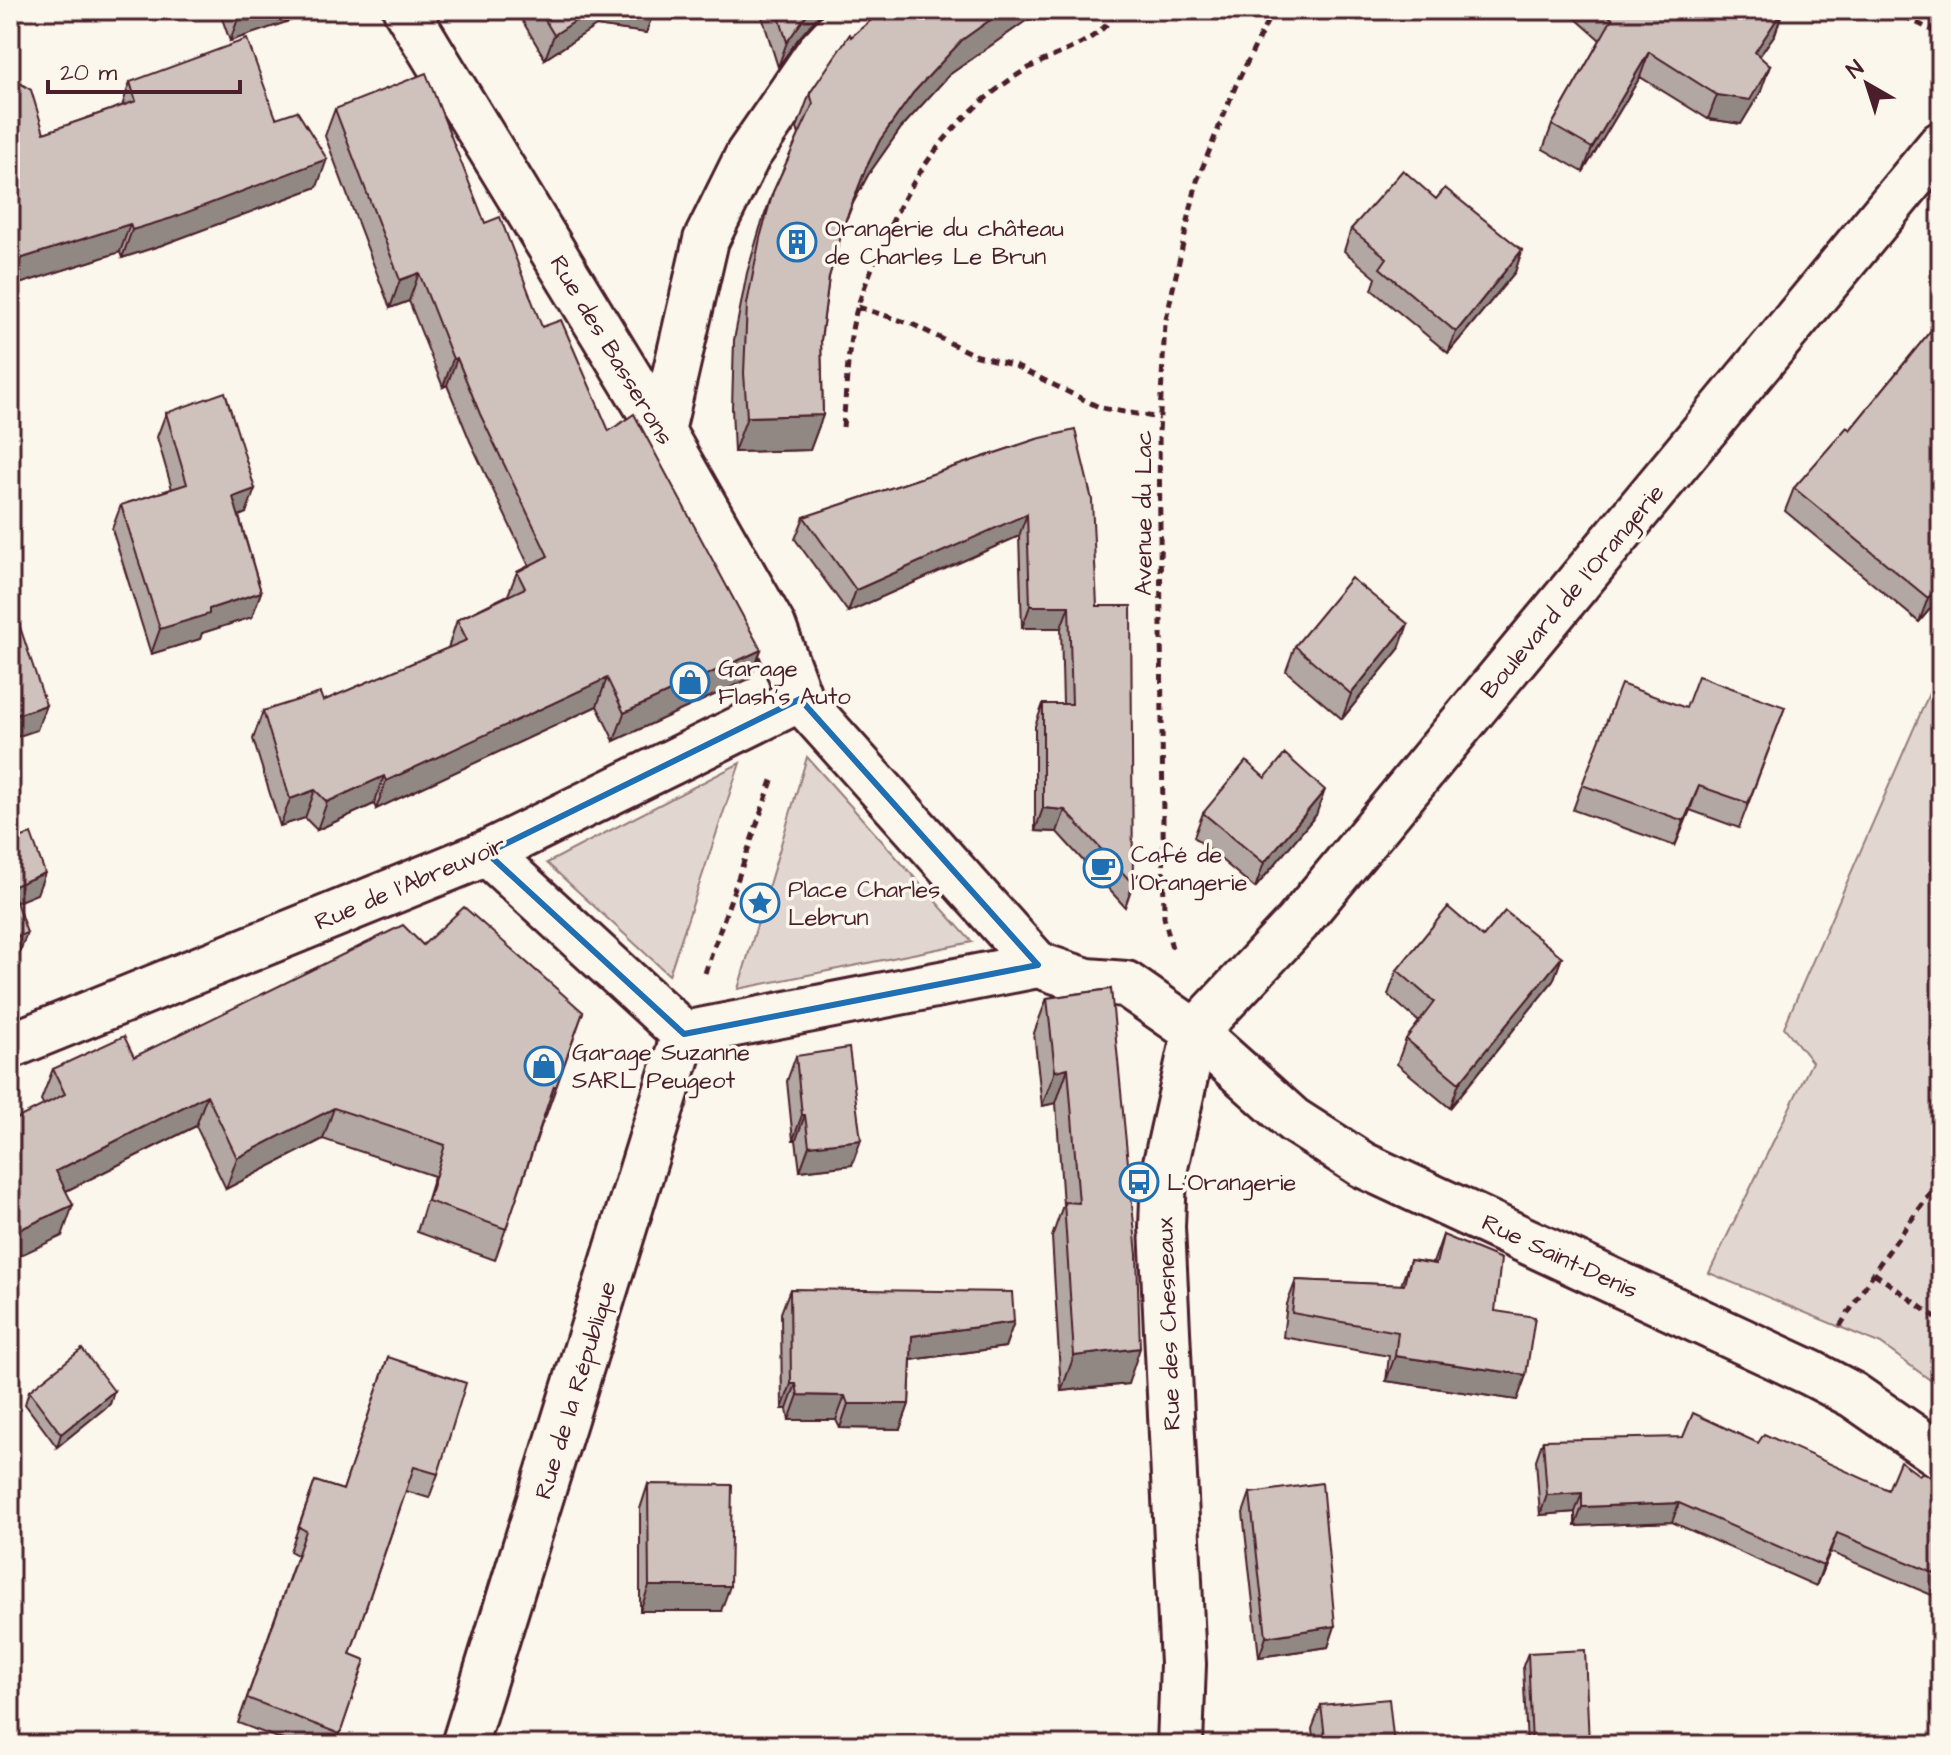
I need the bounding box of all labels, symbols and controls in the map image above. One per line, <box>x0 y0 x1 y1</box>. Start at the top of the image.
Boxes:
scale bar <box>48 44 240 94</box>
north arrow <box>1827 44 1907 124</box>
text: N <box>1840 53 1871 86</box>
text: 20 m <box>60 56 117 90</box>
place label: Orangerie du château de Charles Le Brun <box>825 212 1064 274</box>
building icon: Orangerie du château de Charles Le Brun <box>776 221 818 263</box>
street label: Rue des Basserons <box>541 249 681 452</box>
street label: Avenue du Lac <box>1127 430 1161 596</box>
street label: Boulevard de l'Orangerie <box>1473 477 1674 707</box>
place label: Garage Flash's Auto <box>718 652 851 714</box>
shop icon: Garage Flash's Auto <box>669 661 711 703</box>
street label: Rue de l'Abreuvoir <box>310 828 511 940</box>
place label: Café de l'Orangerie <box>1131 838 1247 901</box>
cafe icon: Café de l'Orangerie <box>1082 847 1124 889</box>
place label: Place Charles Lebrun <box>788 873 940 935</box>
place icon: Place Charles Lebrun <box>739 882 781 924</box>
place label: Garage Suzanne SARL Peugeot <box>572 1036 750 1099</box>
shop icon: Garage Suzanne SARL Peugeot <box>523 1045 565 1087</box>
bus stop icon: L'Orangerie <box>1118 1161 1160 1203</box>
place label: L'Orangerie <box>1167 1166 1296 1201</box>
street label: Rue Saint-Denis <box>1476 1206 1643 1308</box>
street label: Rue des Chesneaux <box>1148 1216 1190 1431</box>
street label: Rue de la République <box>527 1277 625 1504</box>

